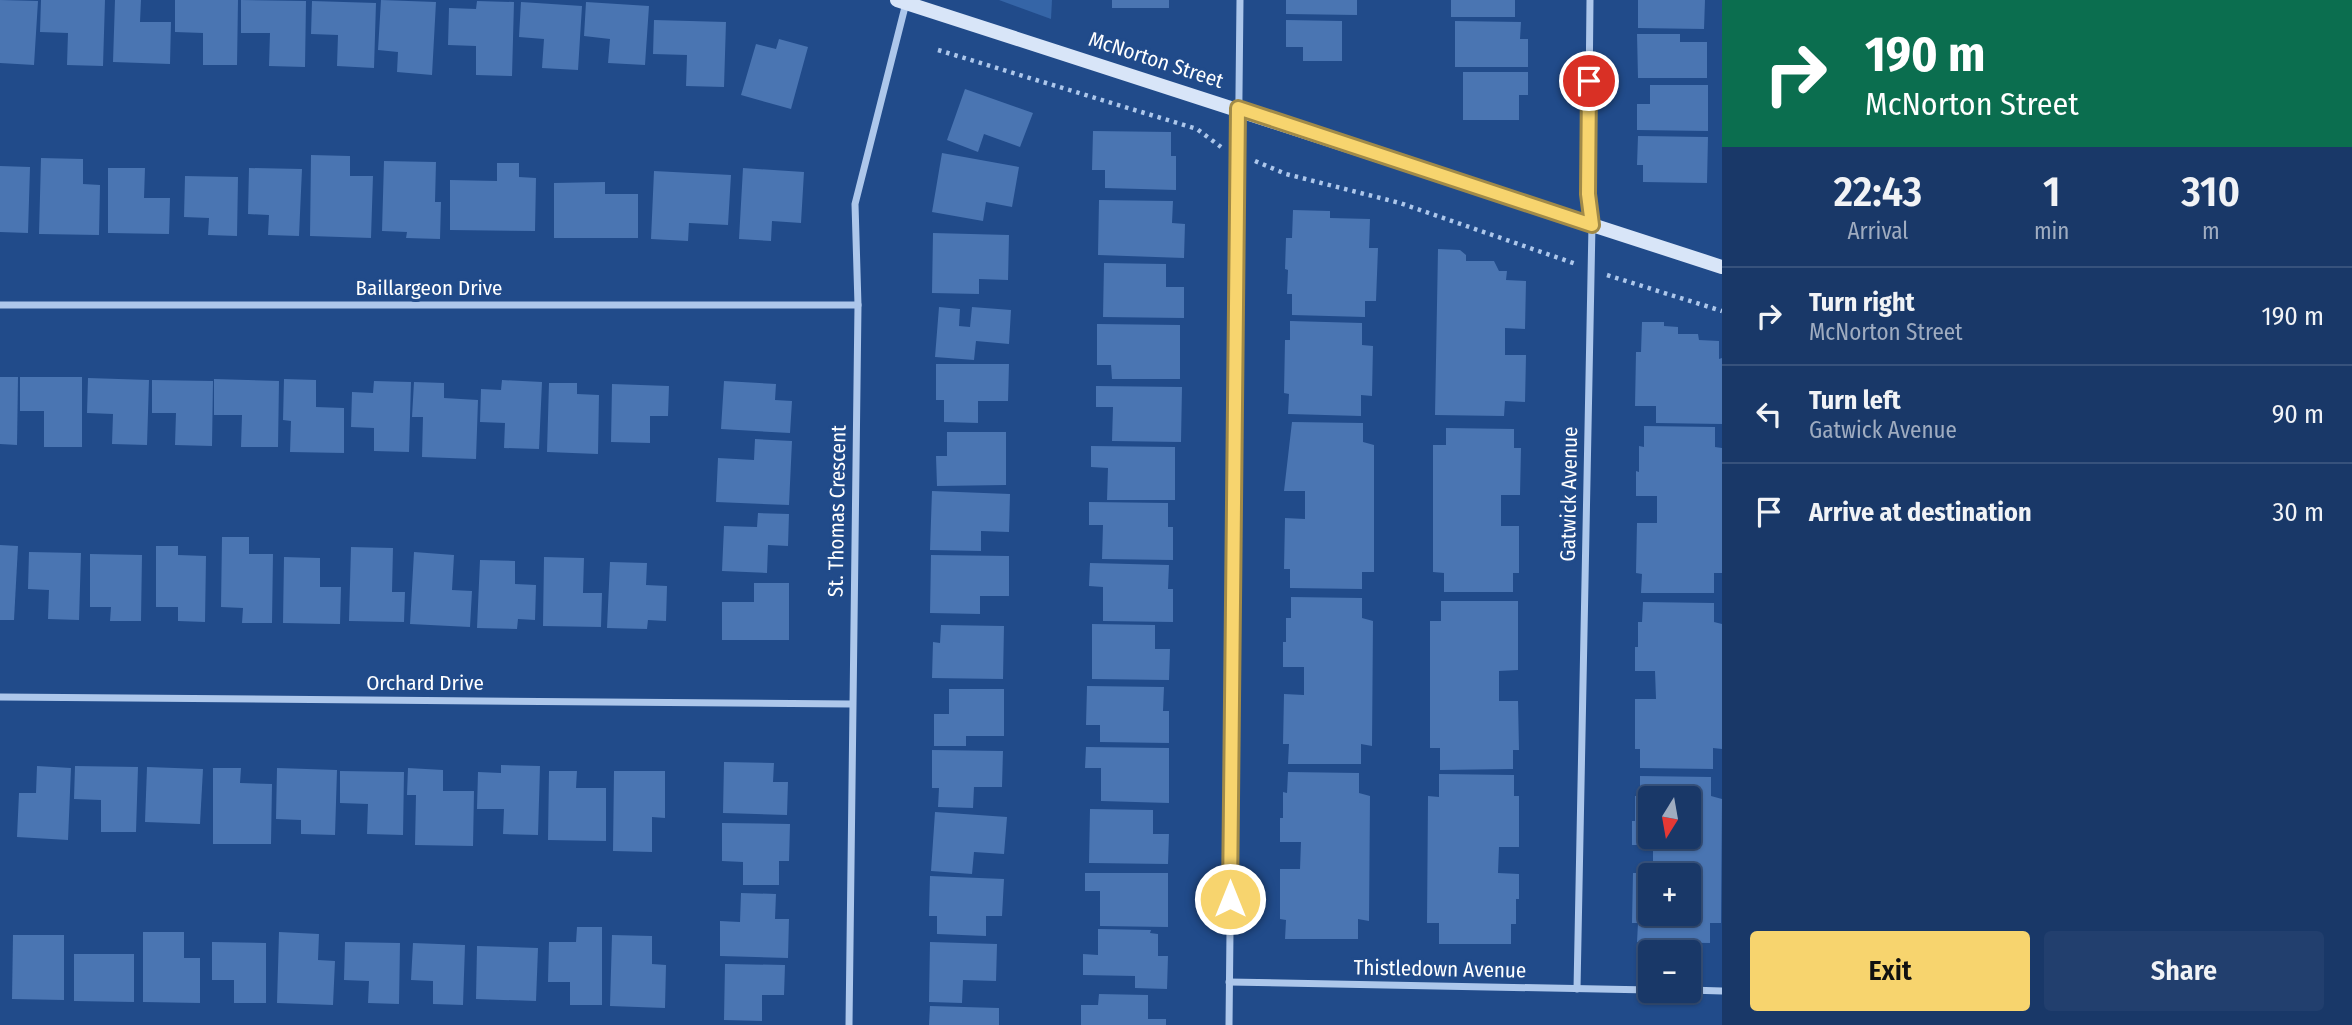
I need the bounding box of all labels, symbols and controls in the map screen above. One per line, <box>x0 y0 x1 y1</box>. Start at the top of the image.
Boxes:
text: 190 m <box>1865 25 1985 84</box>
street label: McNorton Street <box>1085 26 1227 94</box>
icon: right <box>1750 28 1841 119</box>
pin <box>1559 51 1619 111</box>
icon: arrive <box>1570 62 1608 100</box>
text: McNorton Street <box>1865 85 2079 123</box>
text: 22:43 <box>1834 167 1922 217</box>
text: 1 <box>2043 167 2060 217</box>
text: 310 <box>2181 167 2240 217</box>
text: Arrival <box>1847 217 1908 245</box>
text: min <box>2034 217 2070 245</box>
text: m <box>2202 217 2220 245</box>
street label: Baillargeon Drive <box>356 275 502 301</box>
text: Turn right <box>1809 287 1915 318</box>
icon: right <box>1750 297 1788 335</box>
text: 190 m <box>2262 301 2324 332</box>
text: McNorton Street <box>1809 318 1963 346</box>
text: Turn left <box>1809 385 1901 416</box>
icon: left <box>1750 395 1788 433</box>
text: 90 m <box>2272 399 2324 430</box>
text: Gatwick Avenue <box>1809 416 1957 444</box>
street label: St. Thomas Crescent <box>822 425 852 597</box>
street label: Gatwick Avenue <box>1555 426 1583 562</box>
icon: arrive <box>1750 493 1788 531</box>
text: Arrive at destination <box>1809 497 2032 528</box>
text: 30 m <box>2273 497 2324 528</box>
street label: Orchard Drive <box>366 670 484 696</box>
north arrow <box>1638 786 1701 849</box>
map controls <box>1638 786 1701 1003</box>
position arrow <box>1193 862 1267 936</box>
button: + <box>1638 863 1701 926</box>
button: Exit <box>1750 931 2030 1011</box>
button: Share <box>2044 931 2324 1011</box>
button: − <box>1638 940 1701 1003</box>
street label: Thistledown Avenue <box>1353 954 1527 984</box>

